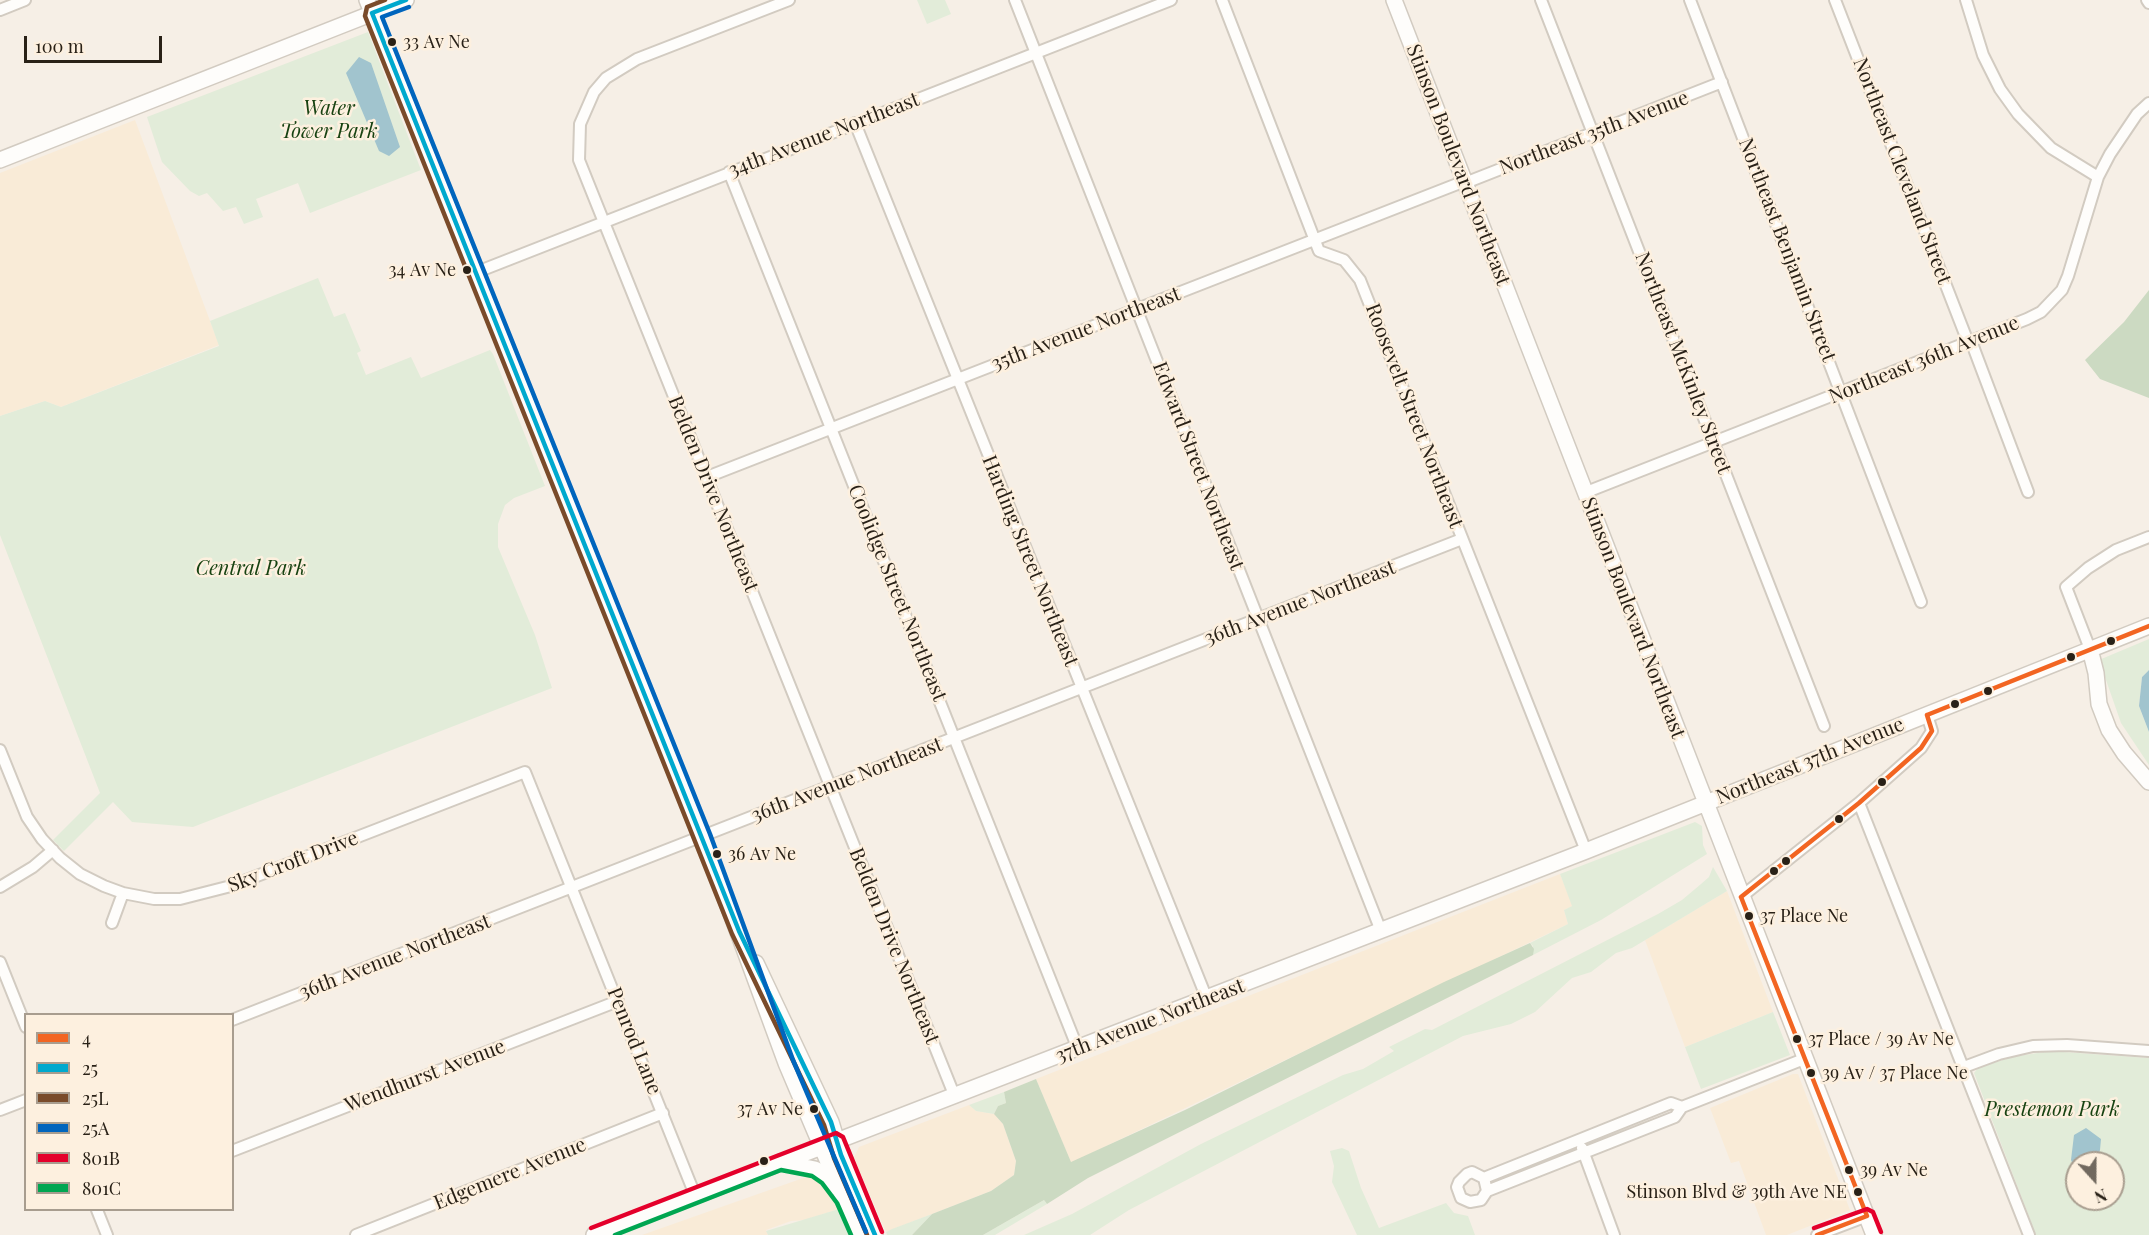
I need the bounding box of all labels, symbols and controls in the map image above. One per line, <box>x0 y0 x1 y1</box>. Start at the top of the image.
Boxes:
scale bar <box>27 24 165 62</box>
place label: 33 Av Ne <box>403 31 470 53</box>
text: 100 m <box>35 34 84 58</box>
marker: 33 Av Ne <box>386 36 398 48</box>
street label: Stinson Boulevard Northeast <box>1401 41 1515 289</box>
street label: Northeast Cleveland Street <box>1848 54 1956 288</box>
street label: Northeast 35th Avenue <box>1496 86 1692 180</box>
street label: 34th Avenue Northeast <box>725 88 923 182</box>
park label: Water Tower Park <box>280 97 378 144</box>
street label: Northeast Benjamin Street <box>1733 135 1841 365</box>
street label: Northeast McKinley Street <box>1630 249 1736 477</box>
place label: 34 Av Ne <box>388 259 456 281</box>
marker: 34 Av Ne <box>461 264 473 276</box>
street label: 35th Avenue Northeast <box>988 282 1184 376</box>
street label: Roosevelt Street Northeast <box>1360 300 1468 532</box>
street label: Northeast 36th Avenue <box>1826 311 2022 409</box>
street label: Edward Street Northeast <box>1147 358 1249 574</box>
street label: Belden Drive Northeast <box>663 393 763 595</box>
street label: Harding Street Northeast <box>977 452 1083 670</box>
street label: Coolidge Street Northeast <box>843 481 951 705</box>
street label: Stinson Boulevard Northeast <box>1576 494 1690 742</box>
street label: 36th Avenue Northeast <box>1201 555 1399 651</box>
park label: Central Park <box>196 557 306 581</box>
unlabelled marker <box>2105 635 2117 647</box>
unlabelled marker <box>2065 651 2077 663</box>
unlabelled marker <box>1982 685 1994 697</box>
unlabelled marker <box>1949 698 1961 710</box>
street label: Northeast 37th Avenue <box>1713 712 1907 810</box>
street label: 36th Avenue Northeast <box>748 732 946 828</box>
unlabelled marker <box>1876 776 1888 788</box>
unlabelled marker <box>1833 813 1845 825</box>
street label: Sky Croft Drive <box>224 826 362 898</box>
place label: 36 Av Ne <box>728 843 796 865</box>
street label: Belden Drive Northeast <box>844 845 944 1047</box>
marker: 36 Av Ne <box>711 848 723 860</box>
unlabelled marker <box>1780 855 1792 867</box>
unlabelled marker <box>1768 865 1780 877</box>
place label: 37 Place Ne <box>1760 905 1848 927</box>
street label: 36th Avenue Northeast <box>296 909 494 1005</box>
marker: 37 Place Ne <box>1743 910 1755 922</box>
street label: 37th Avenue Northeast <box>1052 974 1248 1068</box>
street label: Penrod Lane <box>602 984 666 1098</box>
legend <box>24 1013 234 1211</box>
text: 4 <box>82 1026 91 1050</box>
place label: 37 Place / 39 Av Ne <box>1808 1028 1954 1050</box>
marker: 37 Place / 39 Av Ne <box>1791 1033 1803 1045</box>
street label: Wendhurst Avenue <box>341 1034 509 1118</box>
text: 25 <box>82 1056 98 1080</box>
place label: 39 Av / 37 Place Ne <box>1822 1062 1968 1084</box>
marker: 39 Av / 37 Place Ne <box>1805 1067 1817 1079</box>
text: 25L <box>82 1086 109 1110</box>
place label: 37 Av Ne <box>737 1098 803 1120</box>
park label: Prestemon Park <box>1985 1098 2119 1122</box>
marker: 37 Av Ne <box>808 1103 820 1115</box>
text: 25A <box>82 1116 109 1140</box>
street label: Edgemere Avenue <box>431 1133 589 1215</box>
text: 801B <box>82 1146 120 1170</box>
north arrow <box>2065 1151 2125 1211</box>
unlabelled marker <box>758 1155 770 1167</box>
place label: 39 Av Ne <box>1860 1159 1928 1181</box>
marker: 39 Av Ne <box>1843 1164 1855 1176</box>
text: 801C <box>82 1176 121 1200</box>
place label: Stinson Blvd & 39th Ave NE <box>1626 1181 1847 1203</box>
text: N <box>2092 1185 2110 1208</box>
marker: Stinson Blvd & 39th Ave NE <box>1852 1186 1864 1198</box>

